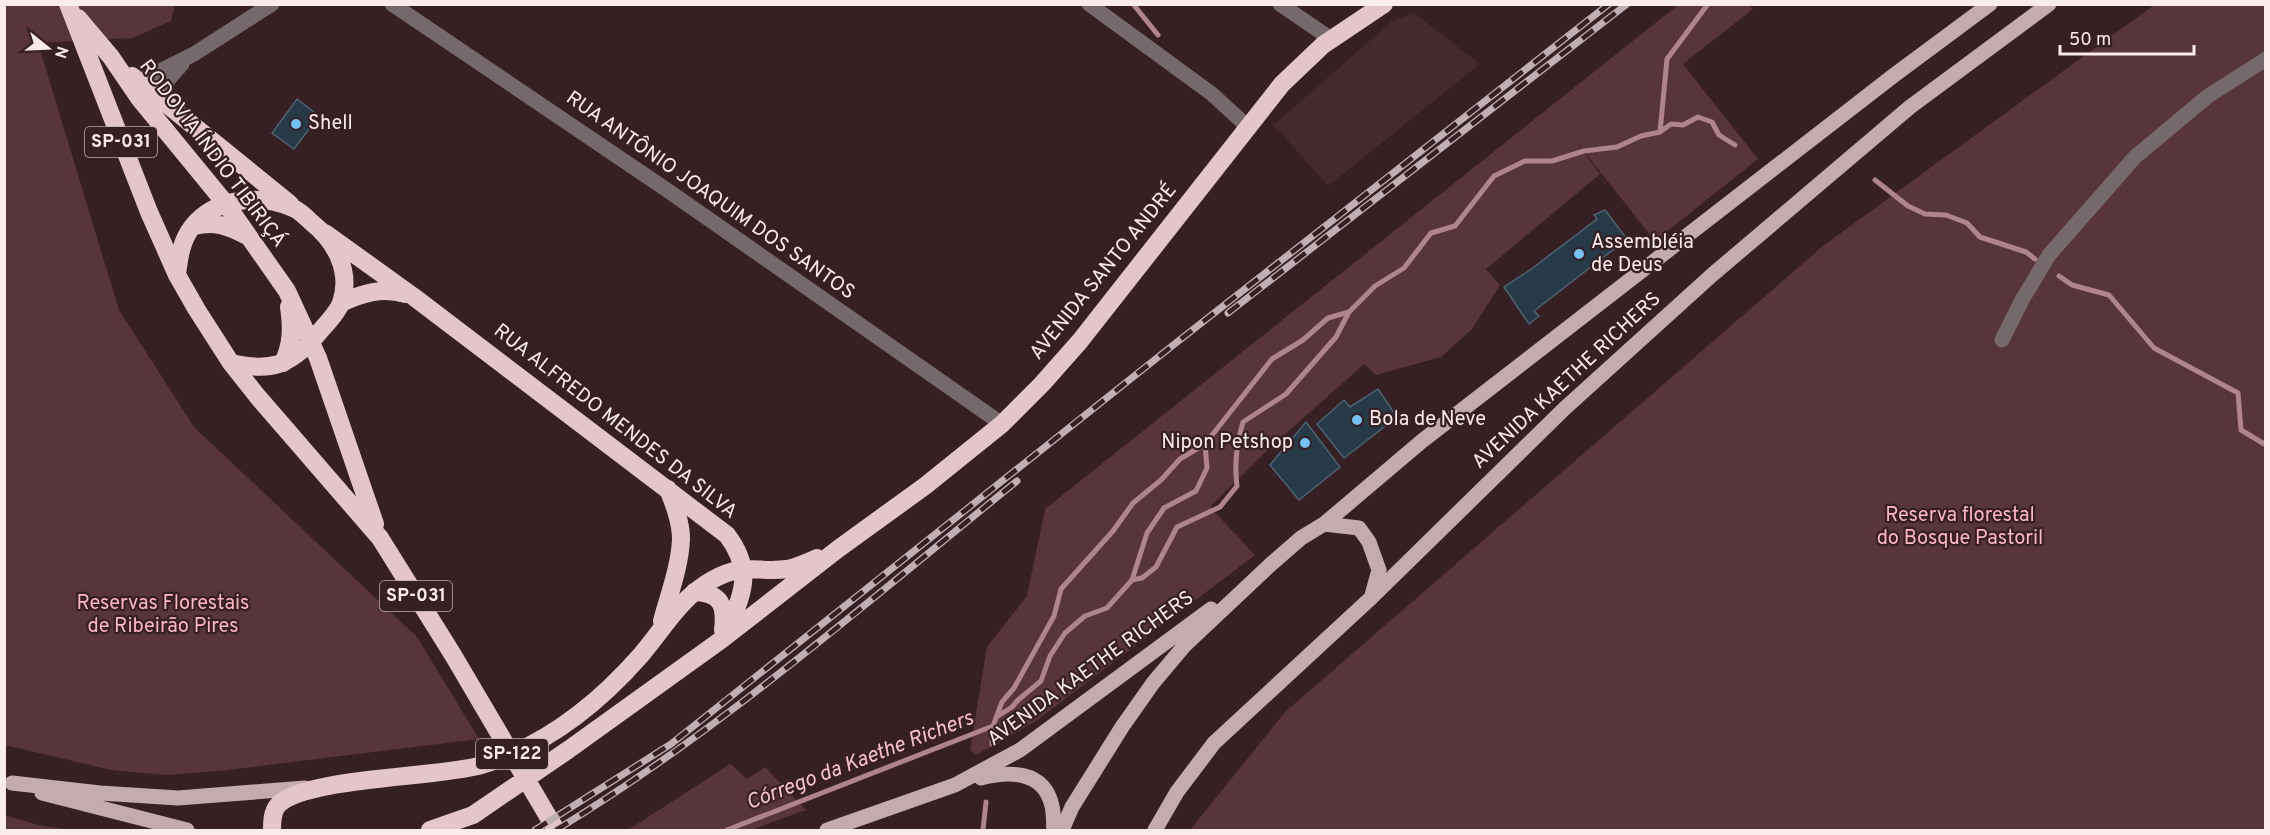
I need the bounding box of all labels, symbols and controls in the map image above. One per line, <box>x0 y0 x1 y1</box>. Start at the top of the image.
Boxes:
north arrow <box>18 18 78 78</box>
scale bar <box>2060 18 2194 56</box>
text: 50 m <box>2069 29 2111 52</box>
text: N <box>49 43 72 61</box>
street label: RODOVIA ÍNDIO TIBIRIÇÁ <box>133 54 293 253</box>
street label: RUA ANTÔNIO JOAQUIM DOS SANTOS <box>560 84 861 306</box>
place label: Shell <box>308 111 353 137</box>
marker: Shell <box>289 117 303 131</box>
road number: SP-031 <box>85 127 157 157</box>
street label: AVENIDA SANTO ANDRÉ <box>1023 177 1183 366</box>
place label: Assembléia de Deus <box>1591 230 1694 279</box>
marker: Assembléia de Deus <box>1572 247 1586 261</box>
street label: AVENIDA KAETHE RICHERS <box>1467 287 1667 475</box>
street label: RUA ALFREDO MENDES DA SILVA <box>488 319 742 525</box>
place label: Bola de Neve <box>1369 407 1486 433</box>
marker: Bola de Neve <box>1350 413 1364 427</box>
place label: Nipon Petshop <box>1161 430 1293 456</box>
marker: Nipon Petshop <box>1298 436 1312 450</box>
park label: Reserva florestal do Bosque Pastoril <box>1877 503 2043 552</box>
road number: SP-031 <box>380 581 452 611</box>
street label: AVENIDA KAETHE RICHERS <box>983 585 1199 753</box>
park label: Reservas Florestais de Ribeirão Pires <box>77 591 249 640</box>
water label: Córrego da Kaethe Richers <box>742 705 978 817</box>
road number: SP-122 <box>476 739 548 769</box>

